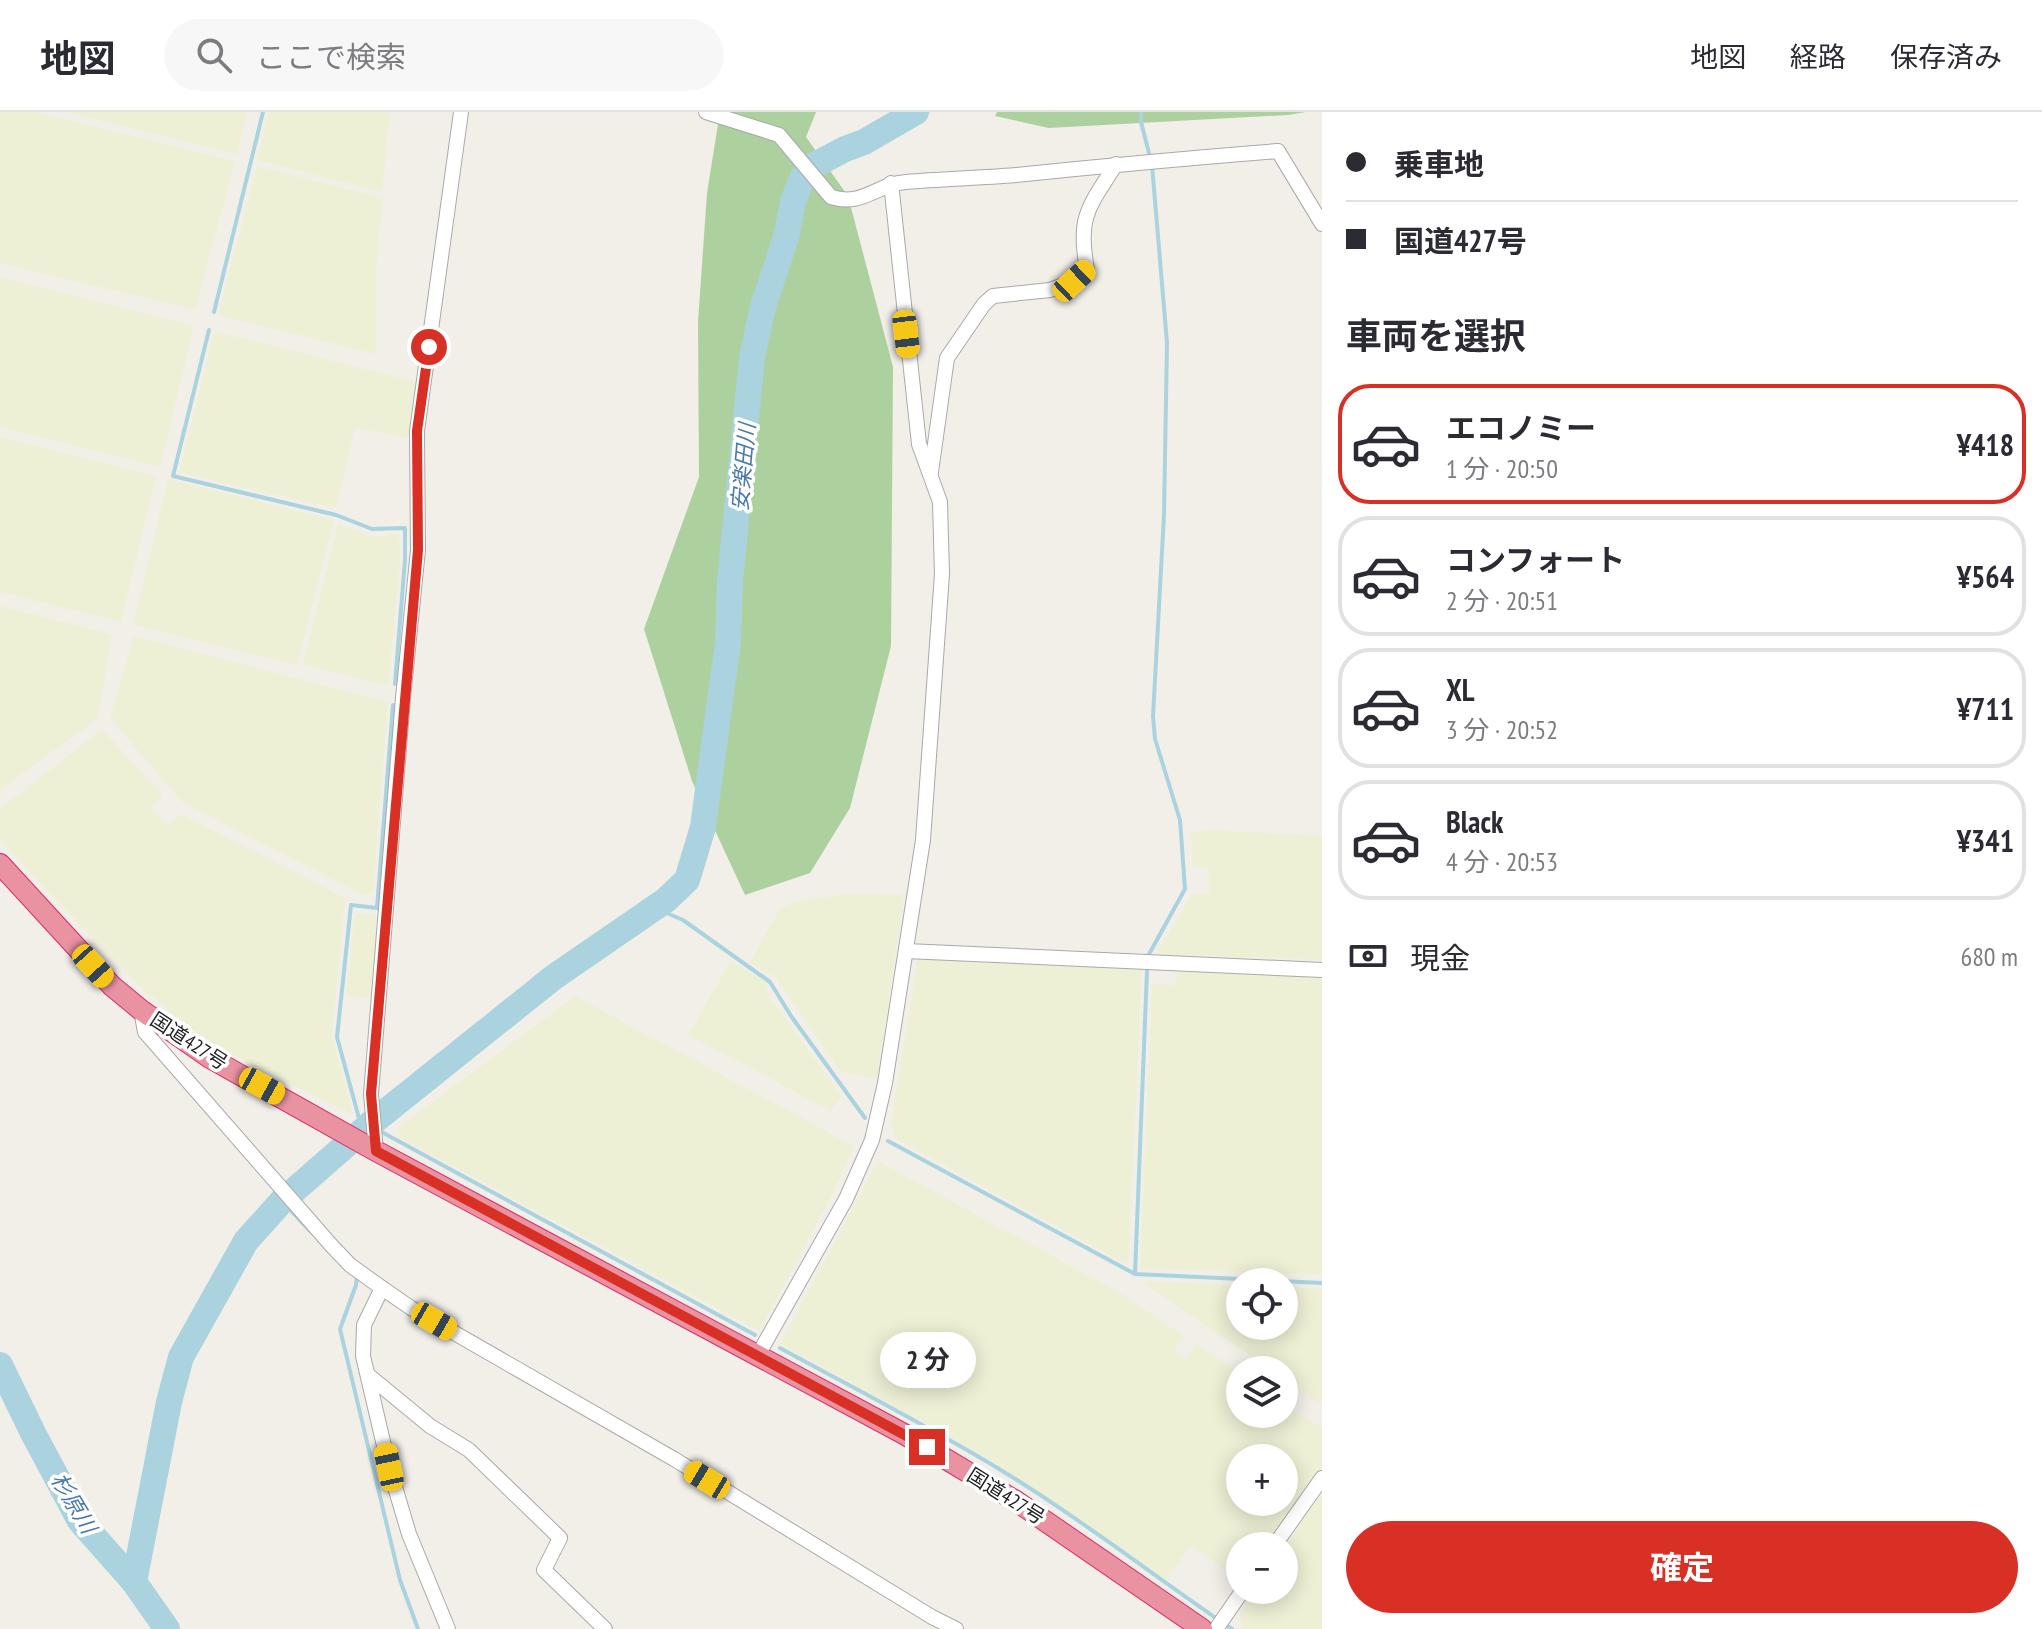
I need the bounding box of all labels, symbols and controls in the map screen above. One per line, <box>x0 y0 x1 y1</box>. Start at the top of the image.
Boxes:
search box <box>164 19 724 91</box>
text: 地図 <box>40 33 116 82</box>
icon: search <box>192 33 236 77</box>
text: ここで検索 <box>256 37 406 76</box>
text: 地図 <box>1690 38 1746 75</box>
text: 経路 <box>1790 38 1846 75</box>
text: 保存済み <box>1890 38 2002 75</box>
text: 乗車地 <box>1394 144 1484 183</box>
text: 国道427号 <box>1394 221 1527 260</box>
car <box>1048 256 1100 306</box>
car <box>891 309 921 359</box>
text: 車両を選択 <box>1346 312 1526 359</box>
route start <box>411 329 447 365</box>
icon: car <box>1350 408 1422 480</box>
text: エコノミー <box>1446 408 1596 447</box>
water label: 安楽田川 <box>725 420 761 512</box>
text: ¥418 <box>1957 425 2014 464</box>
text: 1 分 · 20:50 <box>1446 452 1558 485</box>
icon: car <box>1350 540 1422 612</box>
text: コンフォート <box>1446 540 1625 579</box>
text: ¥564 <box>1957 557 2014 596</box>
text: 2 分 · 20:51 <box>1446 584 1558 617</box>
text: XL <box>1446 670 1475 709</box>
icon: car <box>1350 672 1422 744</box>
text: ¥711 <box>1957 689 2014 728</box>
text: 3 分 · 20:52 <box>1446 713 1558 746</box>
text: Black <box>1446 802 1503 841</box>
icon: car <box>1350 804 1422 876</box>
text: ¥341 <box>1957 821 2014 860</box>
text: 4 分 · 20:53 <box>1446 845 1558 878</box>
icon: cash <box>1346 934 1390 978</box>
text: 現金 <box>1410 938 1470 977</box>
car <box>68 940 118 992</box>
text: 680 m <box>1960 940 2018 973</box>
street label: 国道427号 <box>145 1006 233 1076</box>
car <box>235 1064 289 1108</box>
map controls <box>1226 1268 1298 1604</box>
button: locate <box>1226 1268 1298 1340</box>
car <box>407 1299 461 1343</box>
callout: 2 分 <box>879 1331 975 1387</box>
text: 2 分 <box>906 1343 950 1376</box>
button: layers <box>1226 1356 1298 1428</box>
route end <box>909 1429 945 1465</box>
car <box>372 1441 406 1493</box>
button: + <box>1226 1444 1298 1516</box>
car <box>680 1457 734 1503</box>
street label: 国道427号 <box>962 1462 1050 1530</box>
water label: 杉原川 <box>45 1467 104 1540</box>
button: 確定 <box>1346 1521 2018 1613</box>
button: − <box>1226 1532 1298 1604</box>

